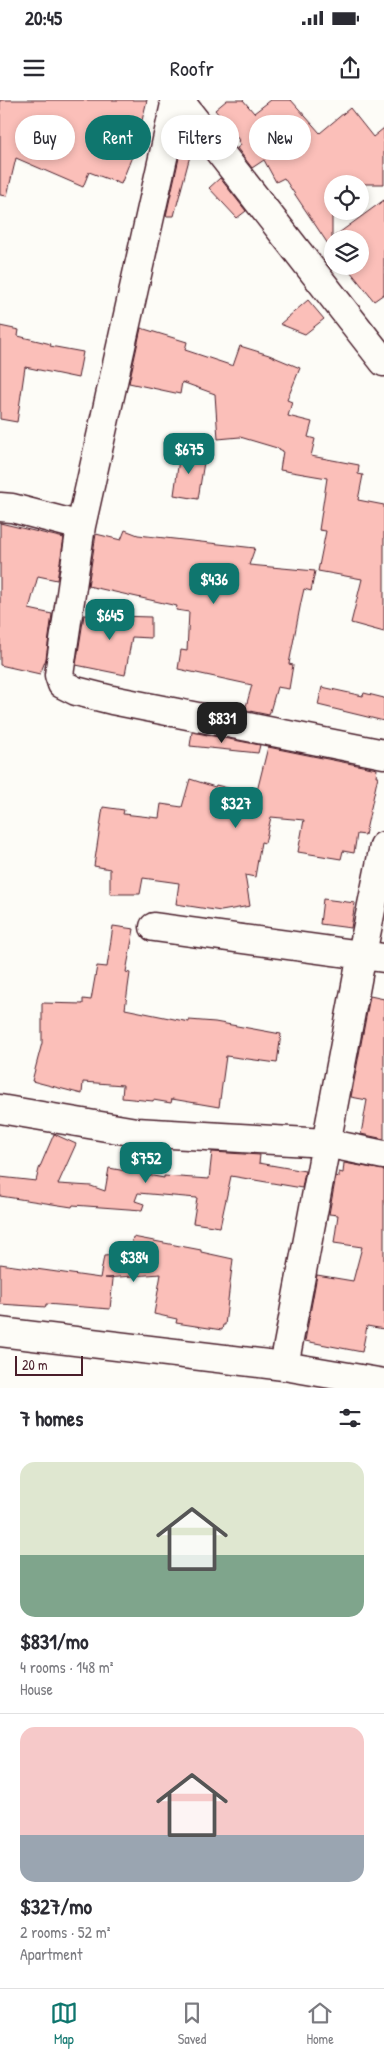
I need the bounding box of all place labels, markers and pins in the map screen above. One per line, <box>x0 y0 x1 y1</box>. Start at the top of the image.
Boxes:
pin: $675 <box>159 432 219 475</box>
pin: $436 <box>184 562 244 605</box>
pin: $645 <box>80 598 140 641</box>
pin: $831 <box>192 702 252 744</box>
pin: $327 <box>206 786 266 829</box>
pin: $752 <box>116 1142 176 1184</box>
pin: $384 <box>104 1240 164 1283</box>

